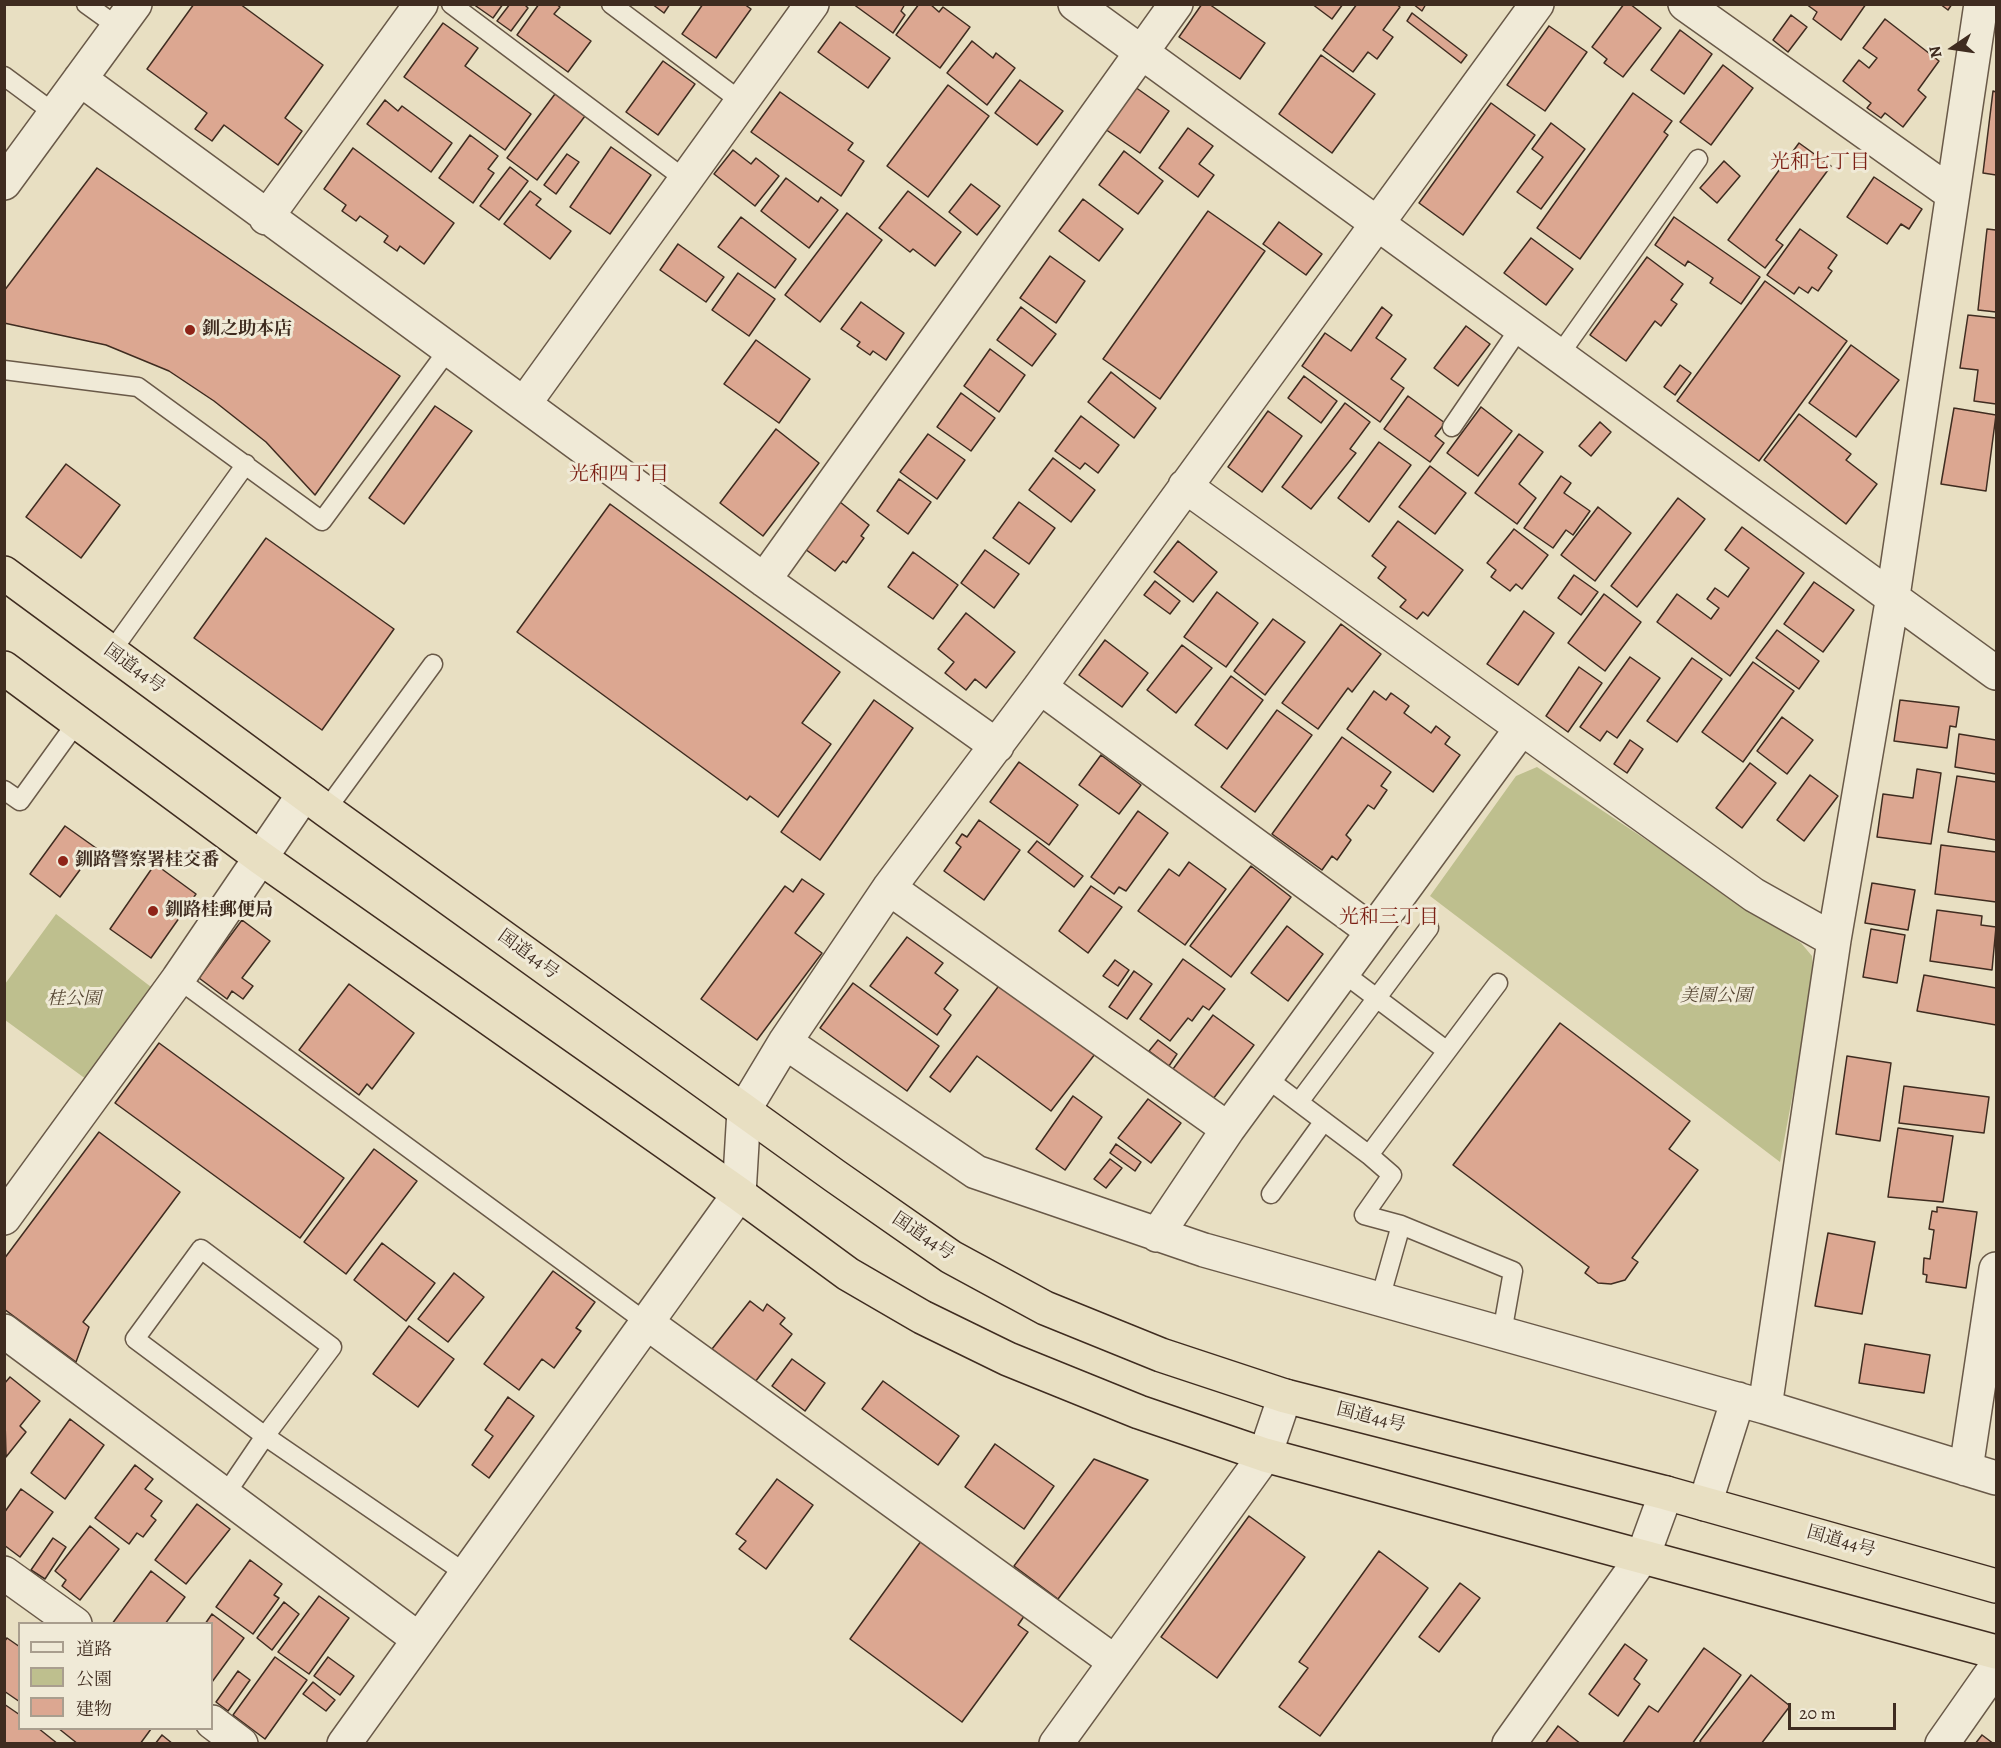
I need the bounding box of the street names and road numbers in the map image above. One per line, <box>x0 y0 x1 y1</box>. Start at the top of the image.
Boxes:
street label: 国道44号 <box>99 640 169 698</box>
street label: 国道44号 <box>493 926 563 984</box>
street label: 国道44号 <box>888 1208 958 1266</box>
street label: 国道44号 <box>1334 1399 1408 1437</box>
street label: 国道44号 <box>1804 1522 1878 1562</box>

